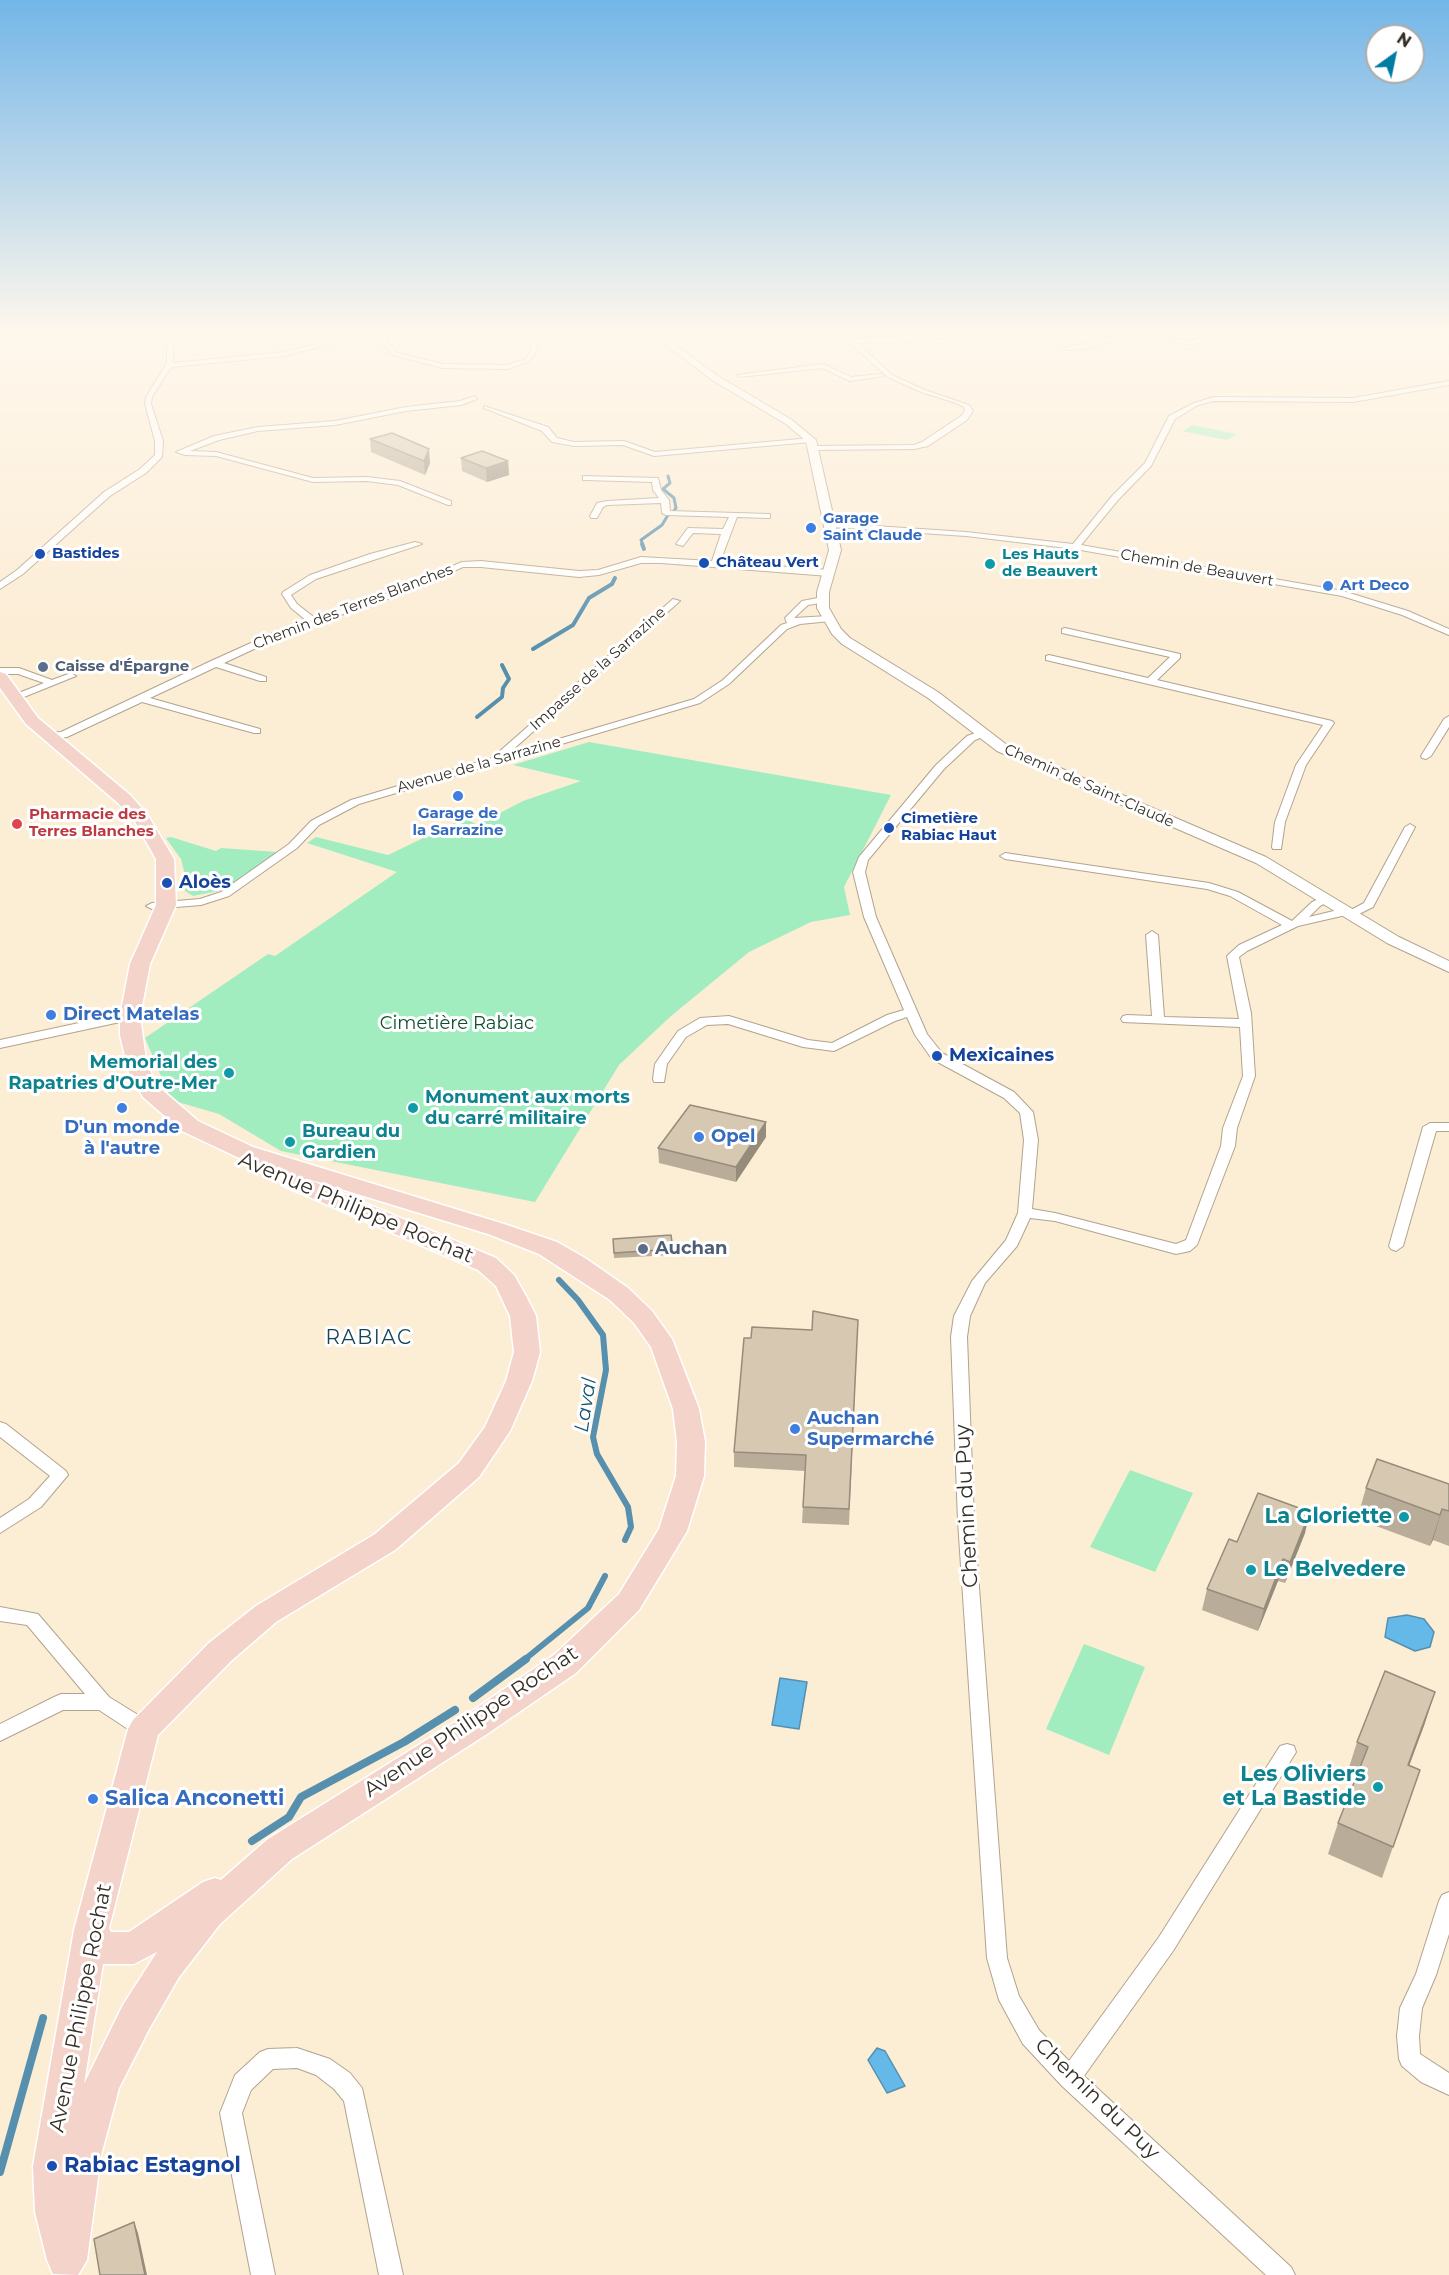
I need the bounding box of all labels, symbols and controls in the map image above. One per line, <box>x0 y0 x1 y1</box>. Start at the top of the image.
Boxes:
north arrow <box>1365 24 1425 84</box>
text: N <box>1393 29 1415 52</box>
place label: Garage Saint Claude <box>823 510 922 545</box>
marker: Garage Saint Claude <box>804 521 818 535</box>
place label: Bastides <box>52 545 120 563</box>
place label: Les Hauts de Beauvert <box>1002 546 1098 581</box>
street label: Chemin de Beauvert <box>1119 546 1275 590</box>
marker: Bastides <box>33 547 47 561</box>
place label: Château Vert <box>716 554 819 572</box>
marker: Château Vert <box>697 556 711 570</box>
marker: Les Hauts de Beauvert <box>983 557 997 571</box>
street label: Chemin des Terres Blanches <box>251 561 455 653</box>
place label: Art Deco <box>1340 577 1409 595</box>
marker: Art Deco <box>1321 579 1335 593</box>
street label: Impasse de la Sarrazine <box>527 603 669 735</box>
place label: Caisse d'Épargne <box>55 658 189 676</box>
marker: Caisse d'Épargne <box>36 660 50 674</box>
street label: Avenue de la Sarrazine <box>395 733 563 797</box>
street label: Chemin de Saint-Claude <box>1001 740 1177 832</box>
marker: Garage de la Sarrazine <box>451 789 465 803</box>
place label: Garage de la Sarrazine <box>413 805 503 840</box>
place label: Pharmacie des Terres Blanches <box>29 806 154 841</box>
place label: Cimetière Rabiac Haut <box>901 810 997 845</box>
marker: Pharmacie des Terres Blanches <box>10 817 24 831</box>
marker: Cimetière Rabiac Haut <box>882 821 896 835</box>
place label: Aloès <box>179 872 231 894</box>
marker: Aloès <box>160 876 174 890</box>
place label: Direct Matelas <box>63 1004 199 1026</box>
marker: Direct Matelas <box>44 1008 58 1022</box>
park label: Cimetière Rabiac <box>380 1013 534 1035</box>
place label: Mexicaines <box>949 1045 1054 1067</box>
marker: Mexicaines <box>930 1049 944 1063</box>
place label: Memorial des Rapatries d'Outre-Mer <box>8 1052 217 1094</box>
marker: Memorial des Rapatries d'Outre-Mer <box>222 1066 236 1080</box>
place label: Monument aux morts du carré militaire <box>425 1087 630 1130</box>
marker: D'un monde à l'autre <box>115 1101 129 1115</box>
marker: Monument aux morts du carré militaire <box>406 1101 420 1115</box>
place label: D'un monde à l'autre <box>64 1117 180 1160</box>
place label: Bureau du Gardien <box>302 1121 400 1164</box>
place label: Opel <box>711 1126 755 1148</box>
marker: Opel <box>692 1130 706 1144</box>
marker: Bureau du Gardien <box>283 1135 297 1149</box>
street label: Avenue Philippe Rochat <box>235 1147 477 1269</box>
place label: Auchan <box>655 1238 728 1260</box>
marker: Auchan <box>636 1242 650 1256</box>
district label: RABIAC <box>325 1326 413 1350</box>
water label: Laval <box>570 1376 602 1434</box>
place label: Auchan Supermarché <box>807 1408 934 1450</box>
marker: Auchan Supermarché <box>788 1422 802 1436</box>
street label: Chemin du Puy <box>950 1424 984 1588</box>
place label: La Gloriette <box>1265 1504 1392 1530</box>
marker: La Gloriette <box>1397 1510 1411 1524</box>
place label: Le Belvedere <box>1263 1557 1406 1583</box>
marker: Le Belvedere <box>1244 1563 1258 1577</box>
street label: Avenue Philippe Rochat <box>359 1641 583 1803</box>
place label: Les Oliviers et La Bastide <box>1223 1762 1366 1812</box>
marker: Les Oliviers et La Bastide <box>1371 1780 1385 1794</box>
place label: Salica Anconetti <box>105 1786 284 1812</box>
marker: Salica Anconetti <box>86 1792 100 1806</box>
street label: Avenue Philippe Rochat <box>45 1882 117 2134</box>
street label: Chemin du Puy <box>1029 2033 1165 2165</box>
place label: Rabiac Estagnol <box>64 2153 241 2179</box>
marker: Rabiac Estagnol <box>45 2159 59 2173</box>

